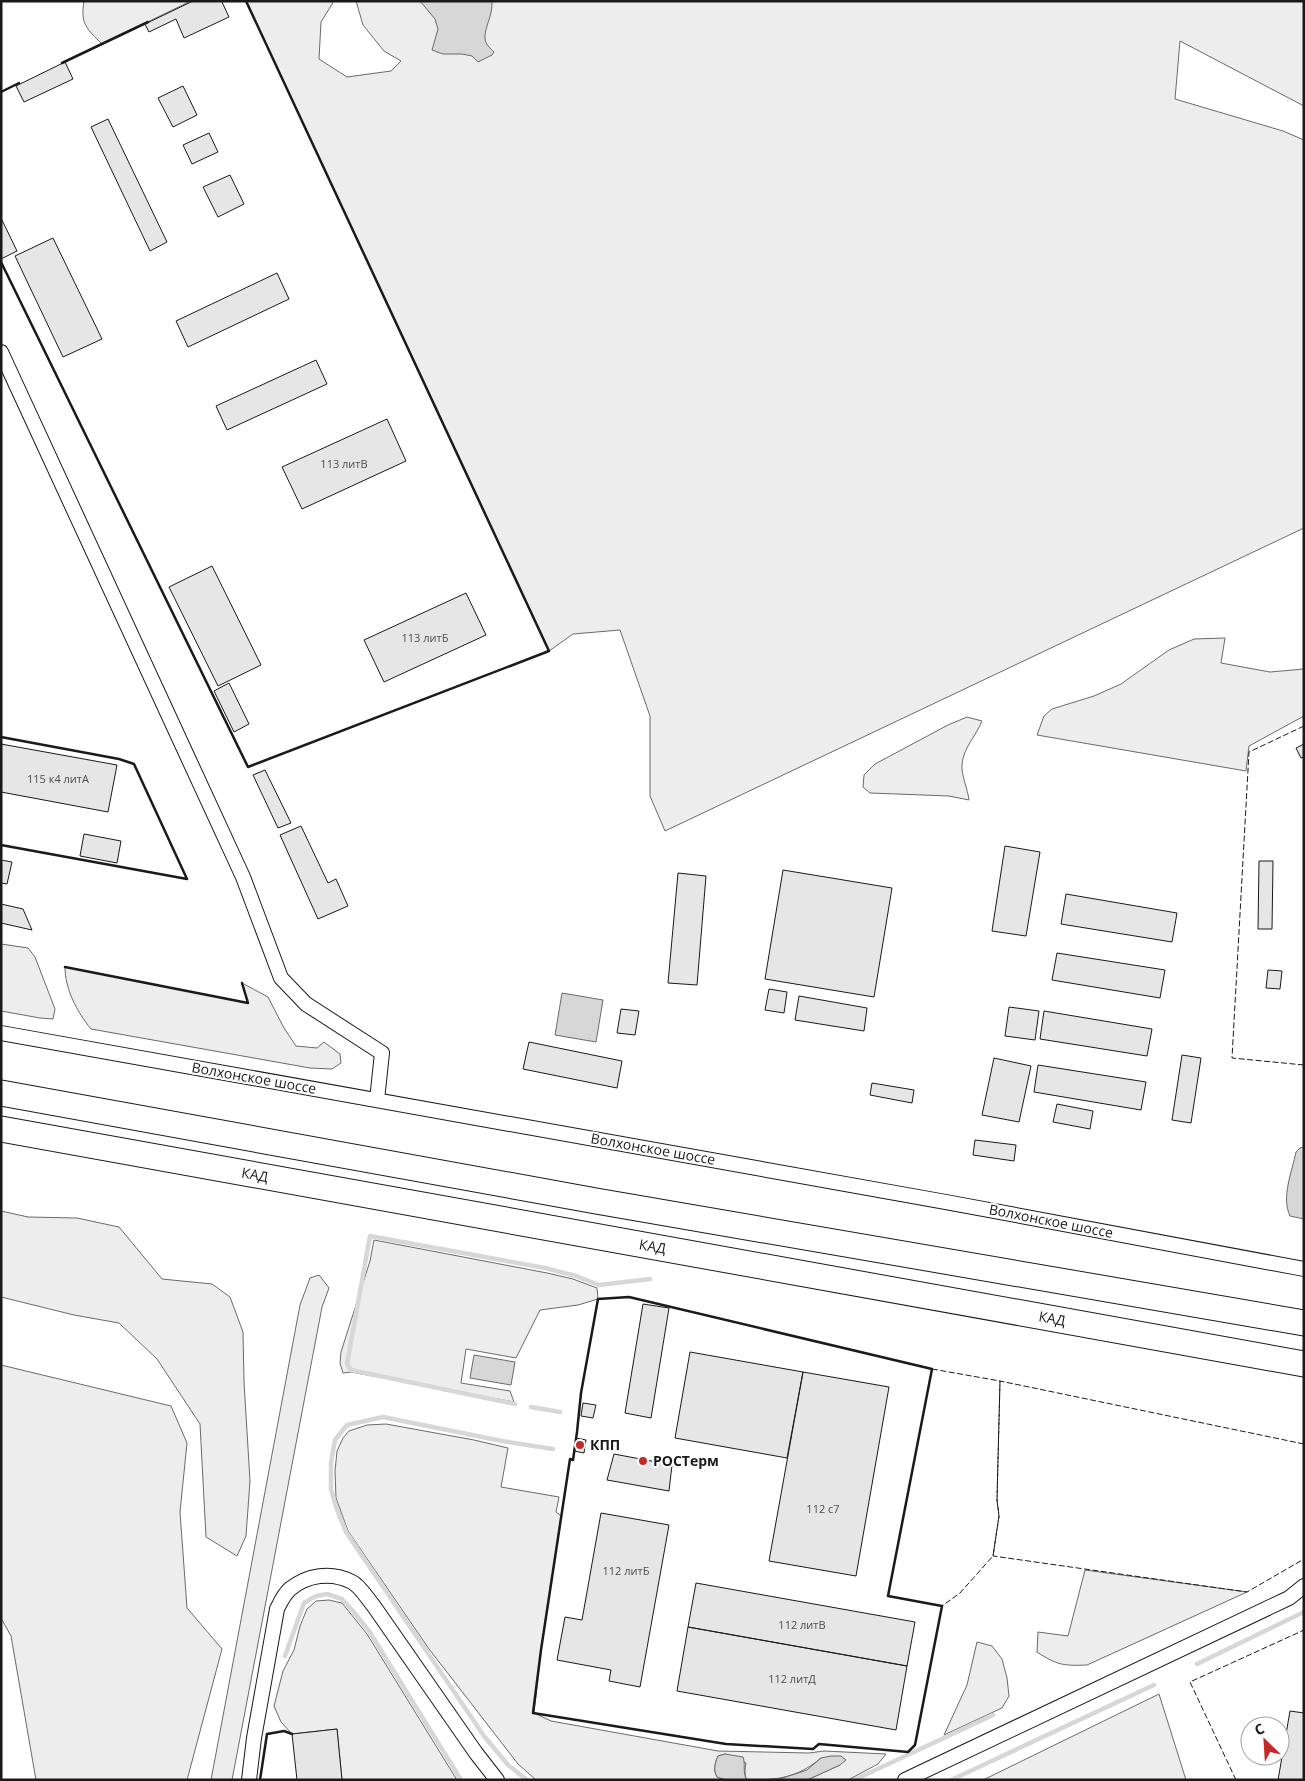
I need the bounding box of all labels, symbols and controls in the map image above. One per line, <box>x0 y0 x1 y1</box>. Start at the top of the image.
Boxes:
house number: 113 литВ <box>320 456 368 471</box>
house number: 113 литБ <box>402 630 449 645</box>
house number: 115 к4 литА <box>27 771 89 786</box>
street label: Волхонское шоссе <box>190 1057 318 1098</box>
street label: Волхонское шоссе <box>589 1128 717 1169</box>
street label: КАД <box>240 1163 270 1186</box>
street label: Волхонское шоссе <box>987 1199 1115 1242</box>
street label: КАД <box>638 1234 668 1258</box>
street label: КАД <box>1037 1306 1068 1330</box>
place label: КПП <box>590 1435 620 1454</box>
marker: КПП <box>574 1439 586 1451</box>
place label: РОСТерм <box>653 1451 719 1470</box>
marker: РОСТерм <box>637 1455 649 1467</box>
house number: 112 с7 <box>806 1501 840 1516</box>
house number: 112 литБ <box>603 1563 650 1578</box>
house number: 112 литВ <box>778 1617 826 1632</box>
house number: 112 литД <box>768 1671 816 1686</box>
north arrow <box>1240 1716 1290 1766</box>
text: С <box>1251 1718 1267 1739</box>

